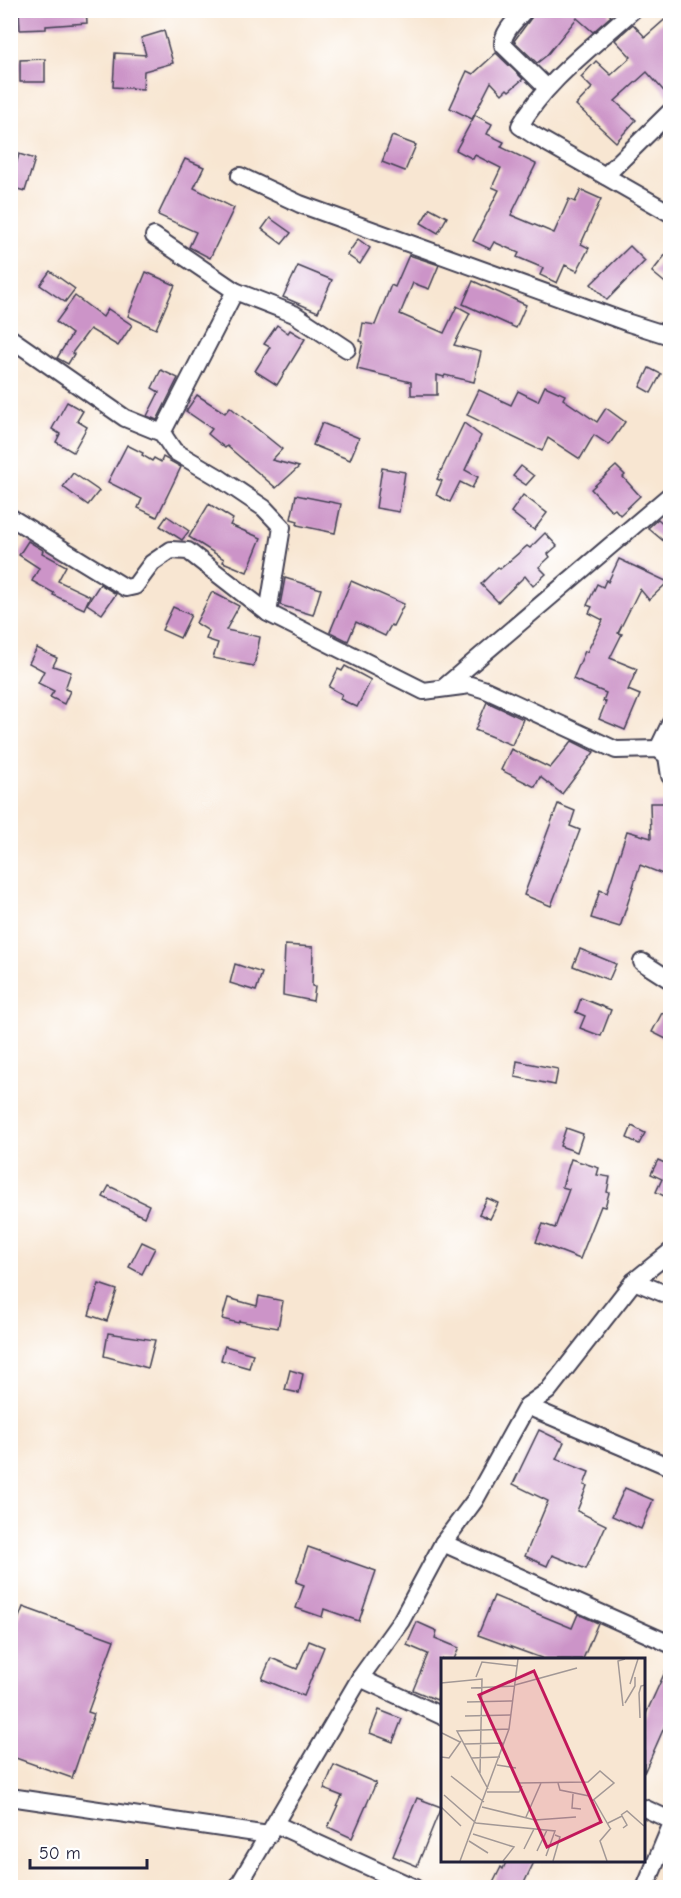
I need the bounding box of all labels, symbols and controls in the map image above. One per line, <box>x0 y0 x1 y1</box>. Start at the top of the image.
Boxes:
inset map <box>441 1658 645 1862</box>
scale bar <box>30 1832 147 1870</box>
text: 50 m <box>39 1843 81 1864</box>

